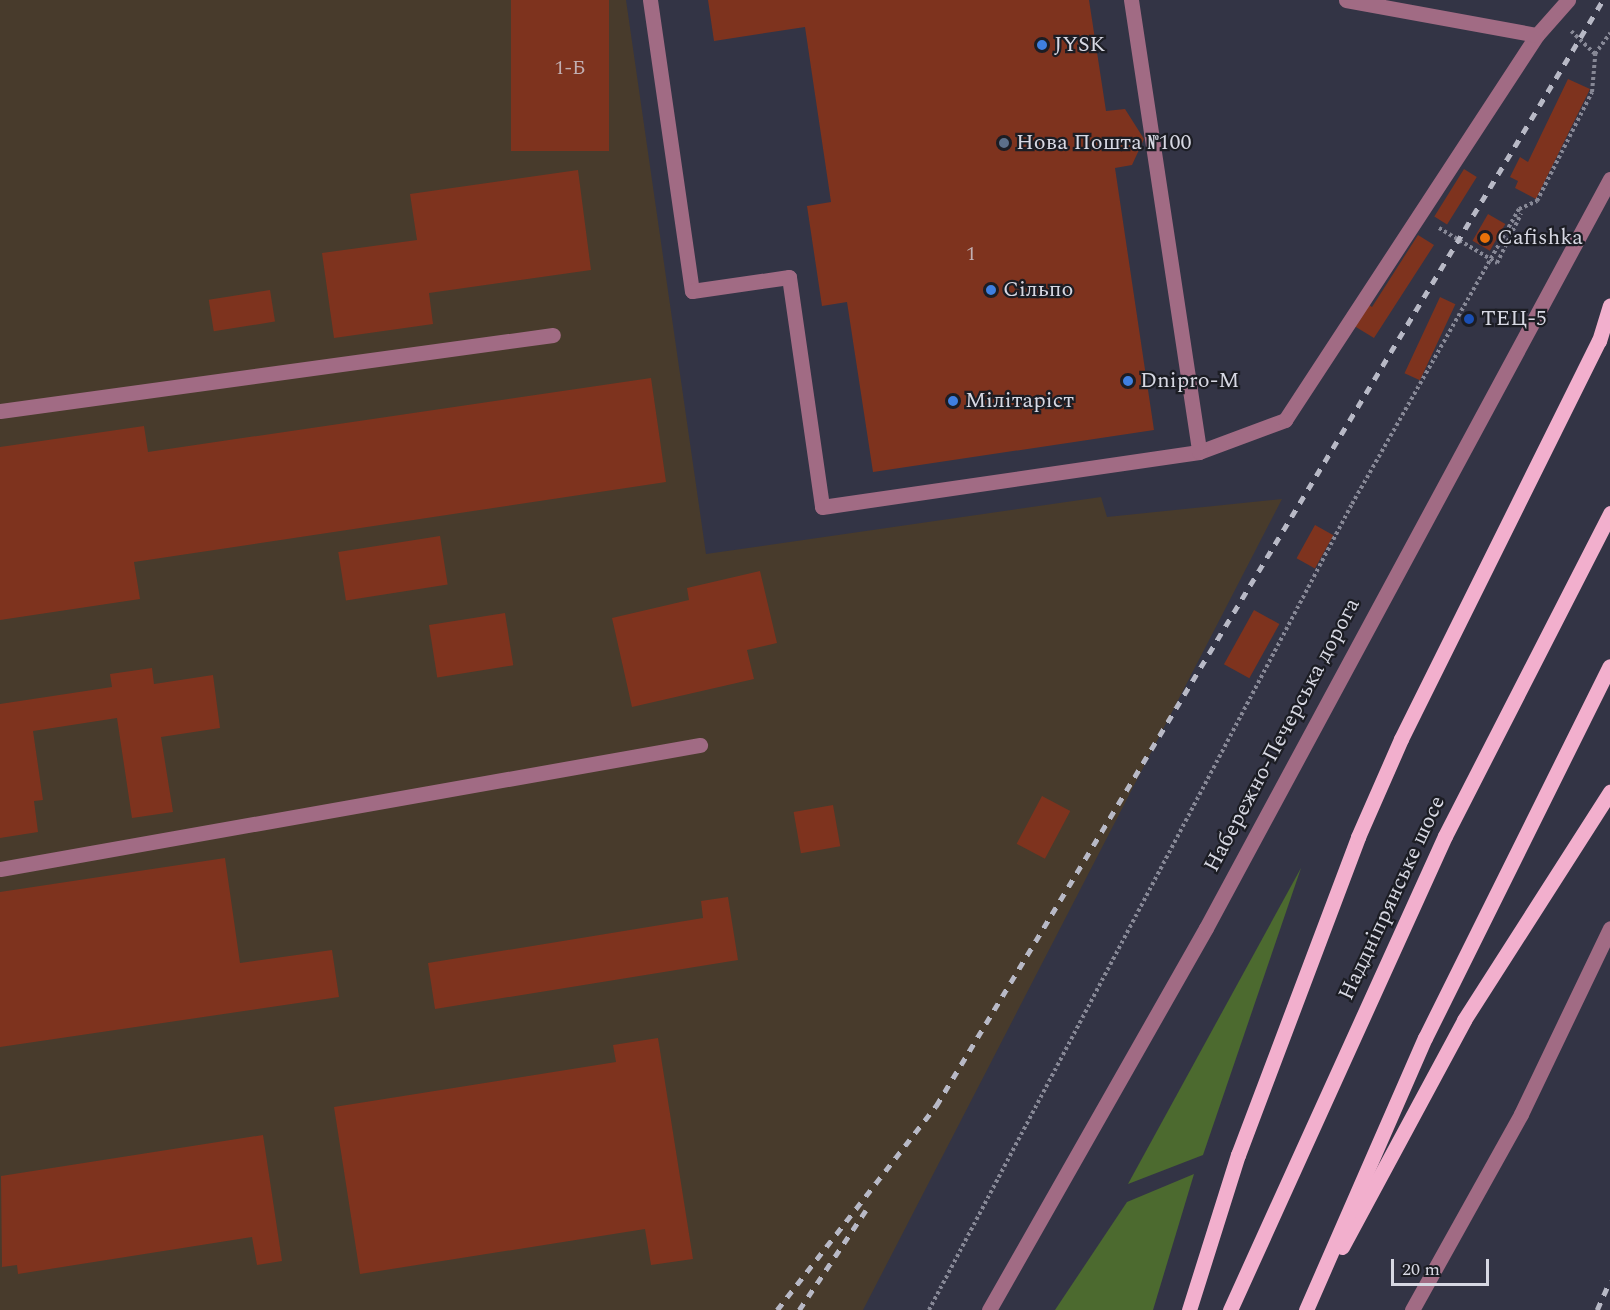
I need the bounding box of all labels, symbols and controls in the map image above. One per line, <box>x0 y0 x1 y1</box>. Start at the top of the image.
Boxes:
place label: JYSK <box>1054 32 1105 58</box>
marker: JYSK <box>1035 38 1049 52</box>
house number: 1-Б <box>555 56 585 80</box>
place label: Нова Пошта №100 <box>1016 130 1191 156</box>
marker: Нова Пошта №100 <box>997 136 1011 150</box>
place label: Cafishka <box>1497 225 1583 251</box>
marker: Cafishka <box>1478 231 1492 245</box>
house number: 1 <box>966 242 976 266</box>
place label: Сільпо <box>1003 277 1073 303</box>
marker: Сільпо <box>984 283 998 297</box>
place label: ТЕЦ-5 <box>1481 306 1547 332</box>
marker: ТЕЦ-5 <box>1462 312 1476 326</box>
place label: Dnipro-M <box>1140 368 1239 394</box>
marker: Dnipro-M <box>1121 374 1135 388</box>
place label: Мілітаріст <box>965 388 1074 414</box>
marker: Мілітаріст <box>946 394 960 408</box>
street label: Набережно-Печерська дорога <box>1198 594 1366 876</box>
street label: Наддніпрянське шосе <box>1333 792 1451 1004</box>
scale bar <box>1394 1247 1492 1285</box>
text: 20 m <box>1402 1256 1440 1283</box>

